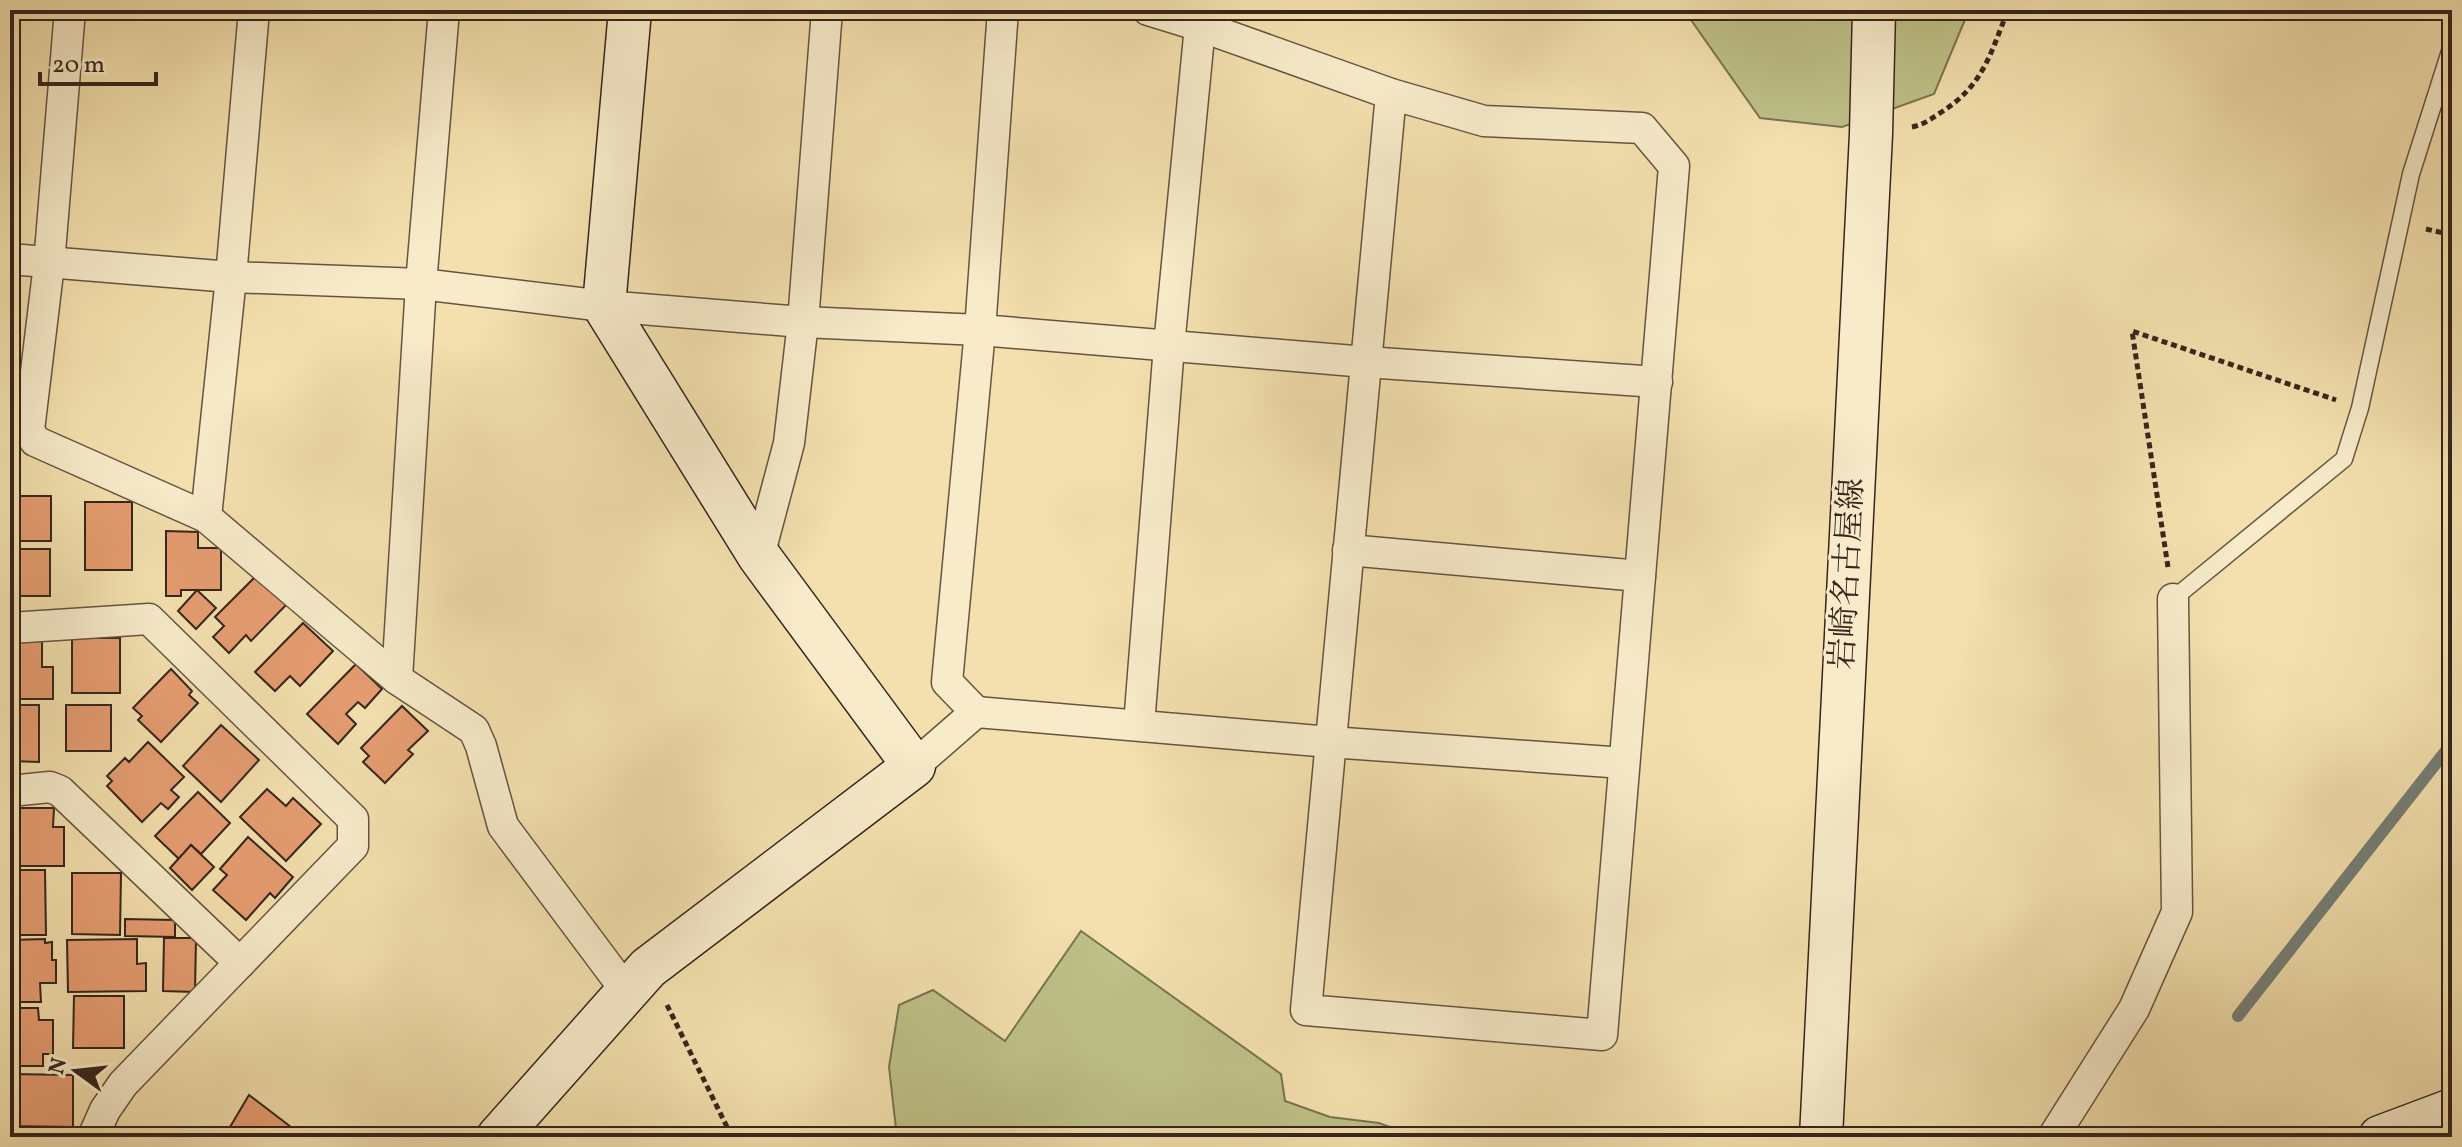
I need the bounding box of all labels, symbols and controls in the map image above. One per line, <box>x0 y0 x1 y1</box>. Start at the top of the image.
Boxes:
scale bar <box>40 36 156 86</box>
text: 20 m <box>52 49 105 83</box>
street label: 岩崎名古屋線 <box>1822 477 1876 671</box>
north arrow <box>36 1031 116 1111</box>
text: N <box>42 1055 76 1078</box>

